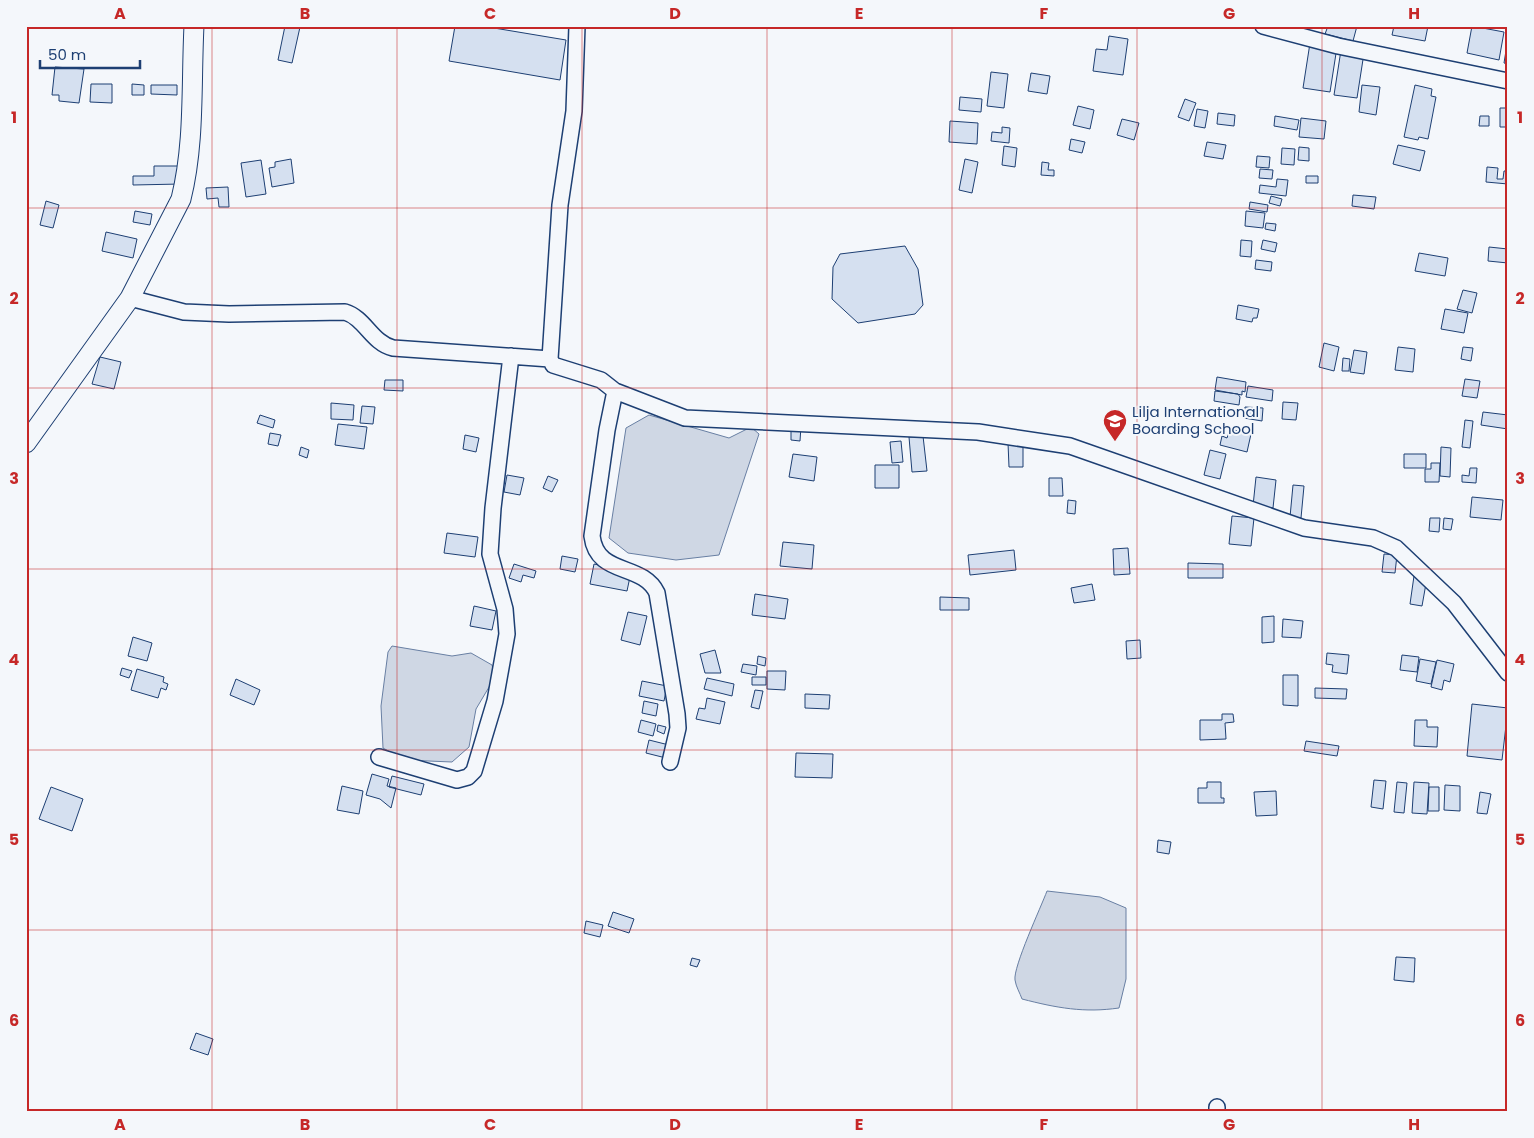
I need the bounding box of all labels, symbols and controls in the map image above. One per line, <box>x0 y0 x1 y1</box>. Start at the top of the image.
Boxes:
text: A <box>114 2 126 25</box>
text: B <box>300 2 310 25</box>
text: C <box>484 2 496 25</box>
text: D <box>669 2 681 25</box>
text: E <box>855 2 863 25</box>
text: F <box>1040 2 1049 25</box>
text: G <box>1223 2 1235 25</box>
text: H <box>1408 2 1420 25</box>
scale bar <box>40 38 140 70</box>
text: 50 m <box>48 44 86 65</box>
text: 1 <box>11 106 17 129</box>
text: 1 <box>1517 106 1523 129</box>
text: 2 <box>9 287 19 310</box>
text: 2 <box>1515 287 1525 310</box>
place label: Lilja International Boarding School <box>1132 401 1259 439</box>
school or university icon: Lilja International Boarding School <box>1102 408 1128 442</box>
text: 3 <box>9 467 19 490</box>
text: 3 <box>1515 467 1525 490</box>
text: 4 <box>9 648 20 671</box>
text: 4 <box>1515 648 1526 671</box>
text: 5 <box>9 828 19 851</box>
text: 5 <box>1515 828 1525 851</box>
text: 6 <box>9 1009 19 1032</box>
text: 6 <box>1515 1009 1525 1032</box>
text: A <box>114 1113 126 1136</box>
text: B <box>300 1113 310 1136</box>
text: C <box>484 1113 496 1136</box>
text: D <box>669 1113 681 1136</box>
text: E <box>855 1113 863 1136</box>
text: F <box>1040 1113 1049 1136</box>
text: G <box>1223 1113 1235 1136</box>
text: H <box>1408 1113 1420 1136</box>

